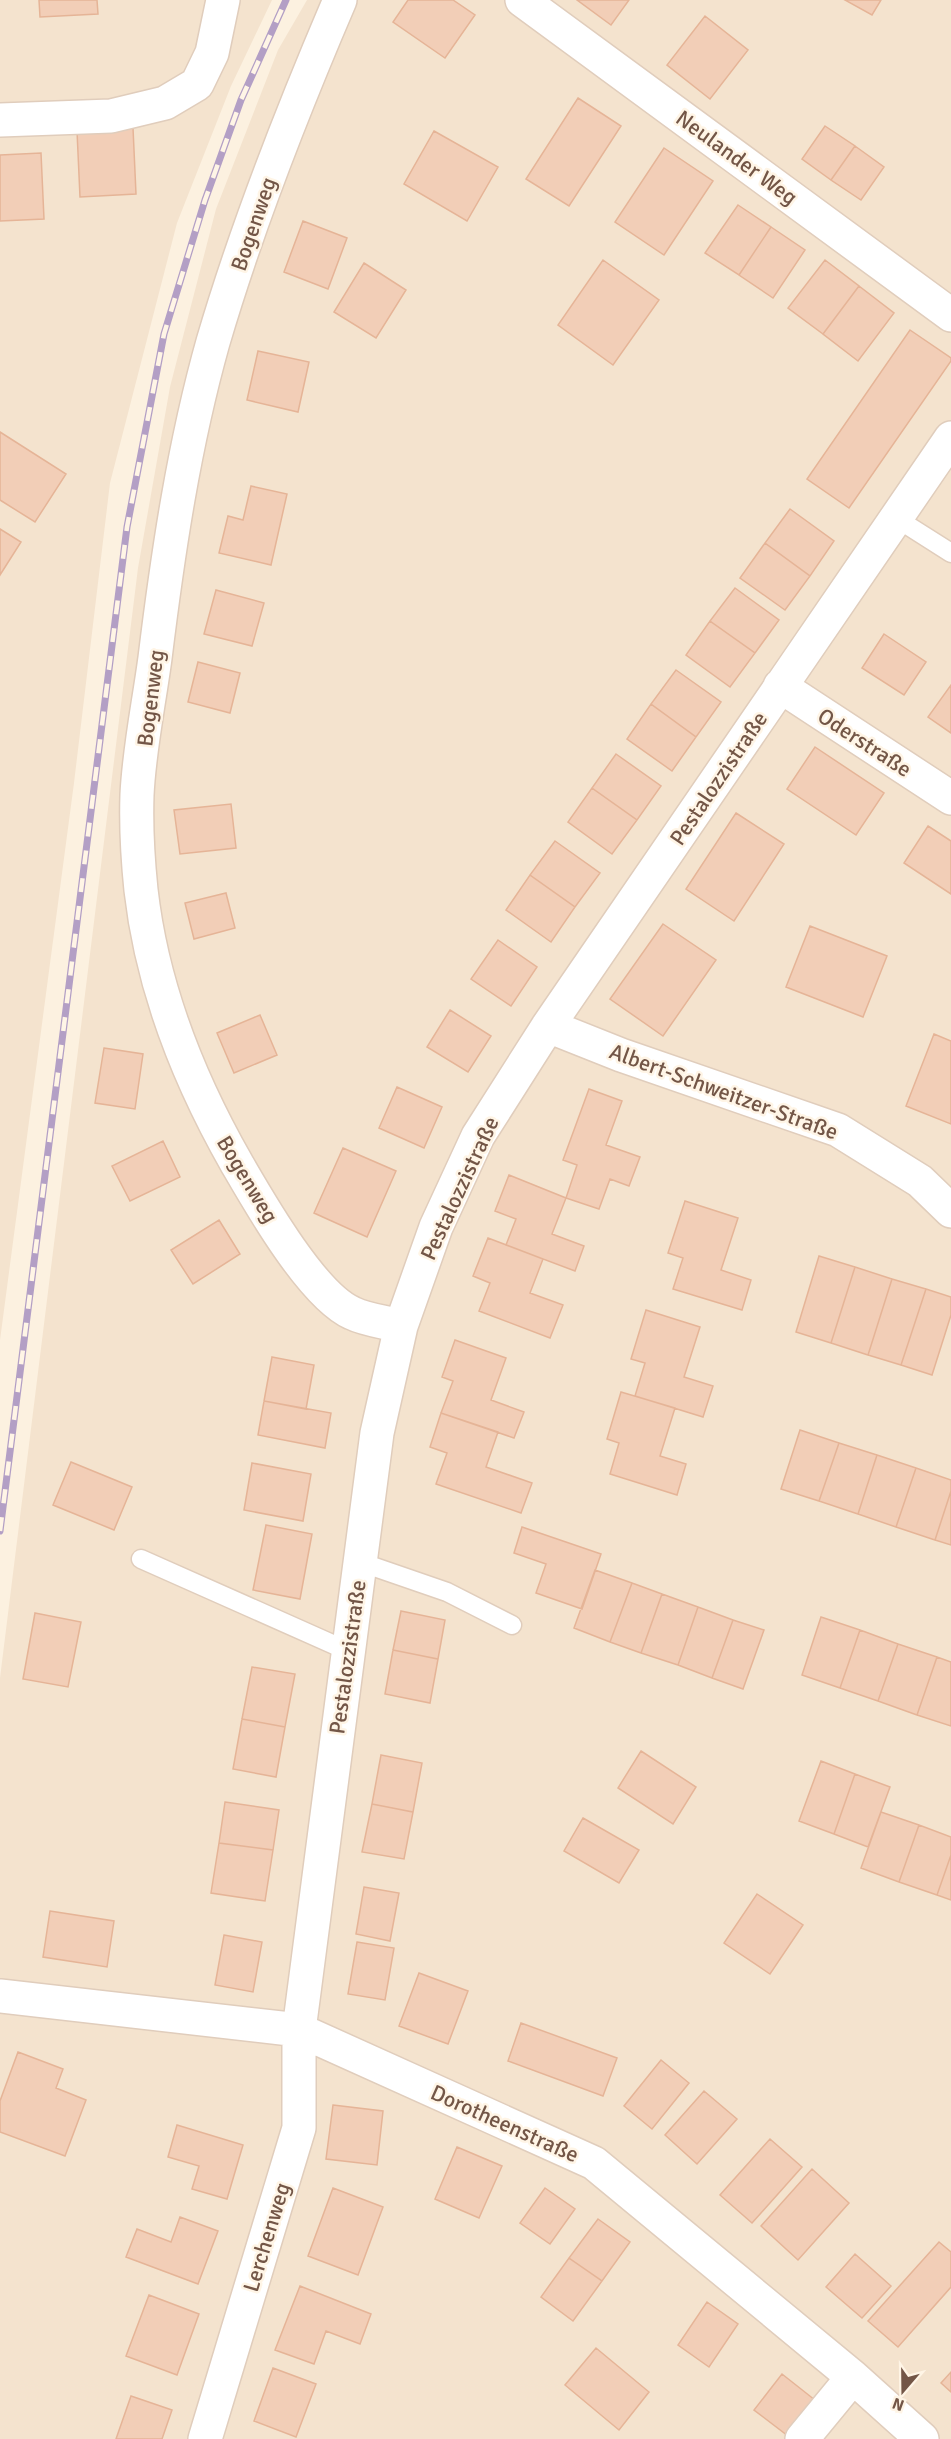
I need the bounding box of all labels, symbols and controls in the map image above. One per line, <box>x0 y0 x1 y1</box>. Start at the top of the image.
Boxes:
street label: Neulander Weg <box>671 104 803 211</box>
street label: Bogenweg <box>225 174 282 275</box>
street label: Bogenweg <box>131 648 170 748</box>
street label: Oderstraße <box>813 702 917 783</box>
street label: Pestalozzistraße <box>664 706 773 850</box>
street label: Albert-Schweitzer-Straße <box>606 1038 842 1145</box>
street label: Pestalozzistraße <box>414 1112 505 1264</box>
street label: Bogenweg <box>211 1131 284 1228</box>
street label: Pestalozzistraße <box>323 1578 372 1736</box>
street label: Dorotheenstraße <box>426 2079 583 2168</box>
street label: Lerchenweg <box>237 2179 296 2295</box>
north arrow <box>873 2361 933 2421</box>
text: N <box>890 2393 907 2415</box>

